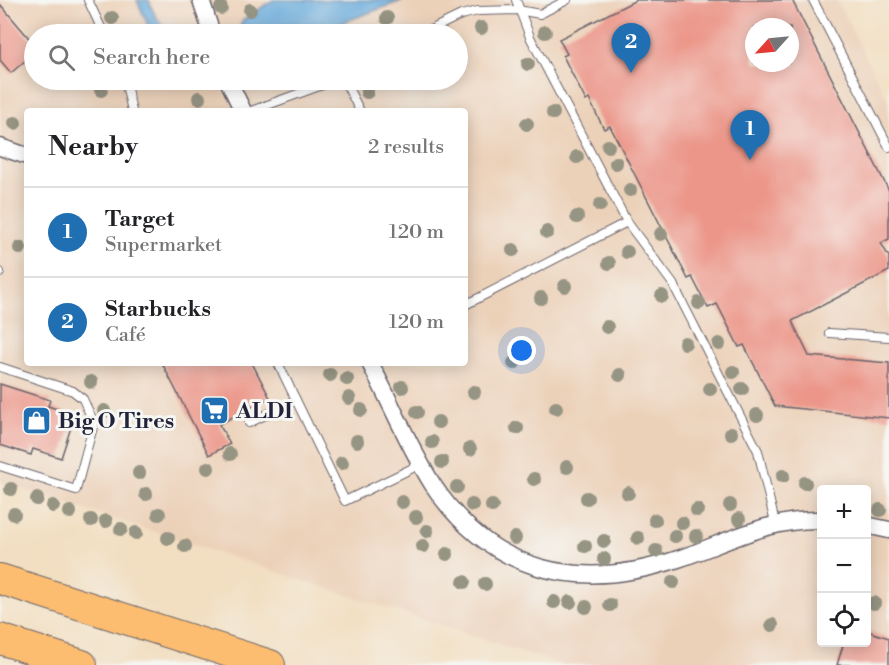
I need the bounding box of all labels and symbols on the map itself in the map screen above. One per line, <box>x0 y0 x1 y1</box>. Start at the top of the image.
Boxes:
north arrow <box>745 18 799 72</box>
pin: 2 <box>612 23 650 73</box>
pin: 1 <box>730 110 770 160</box>
your location <box>507 336 536 365</box>
supermarket icon: ALDI <box>199 395 231 427</box>
place label: ALDI <box>235 398 293 425</box>
shop icon: Big O Tires <box>21 405 53 437</box>
place label: Big O Tires <box>58 408 174 435</box>

